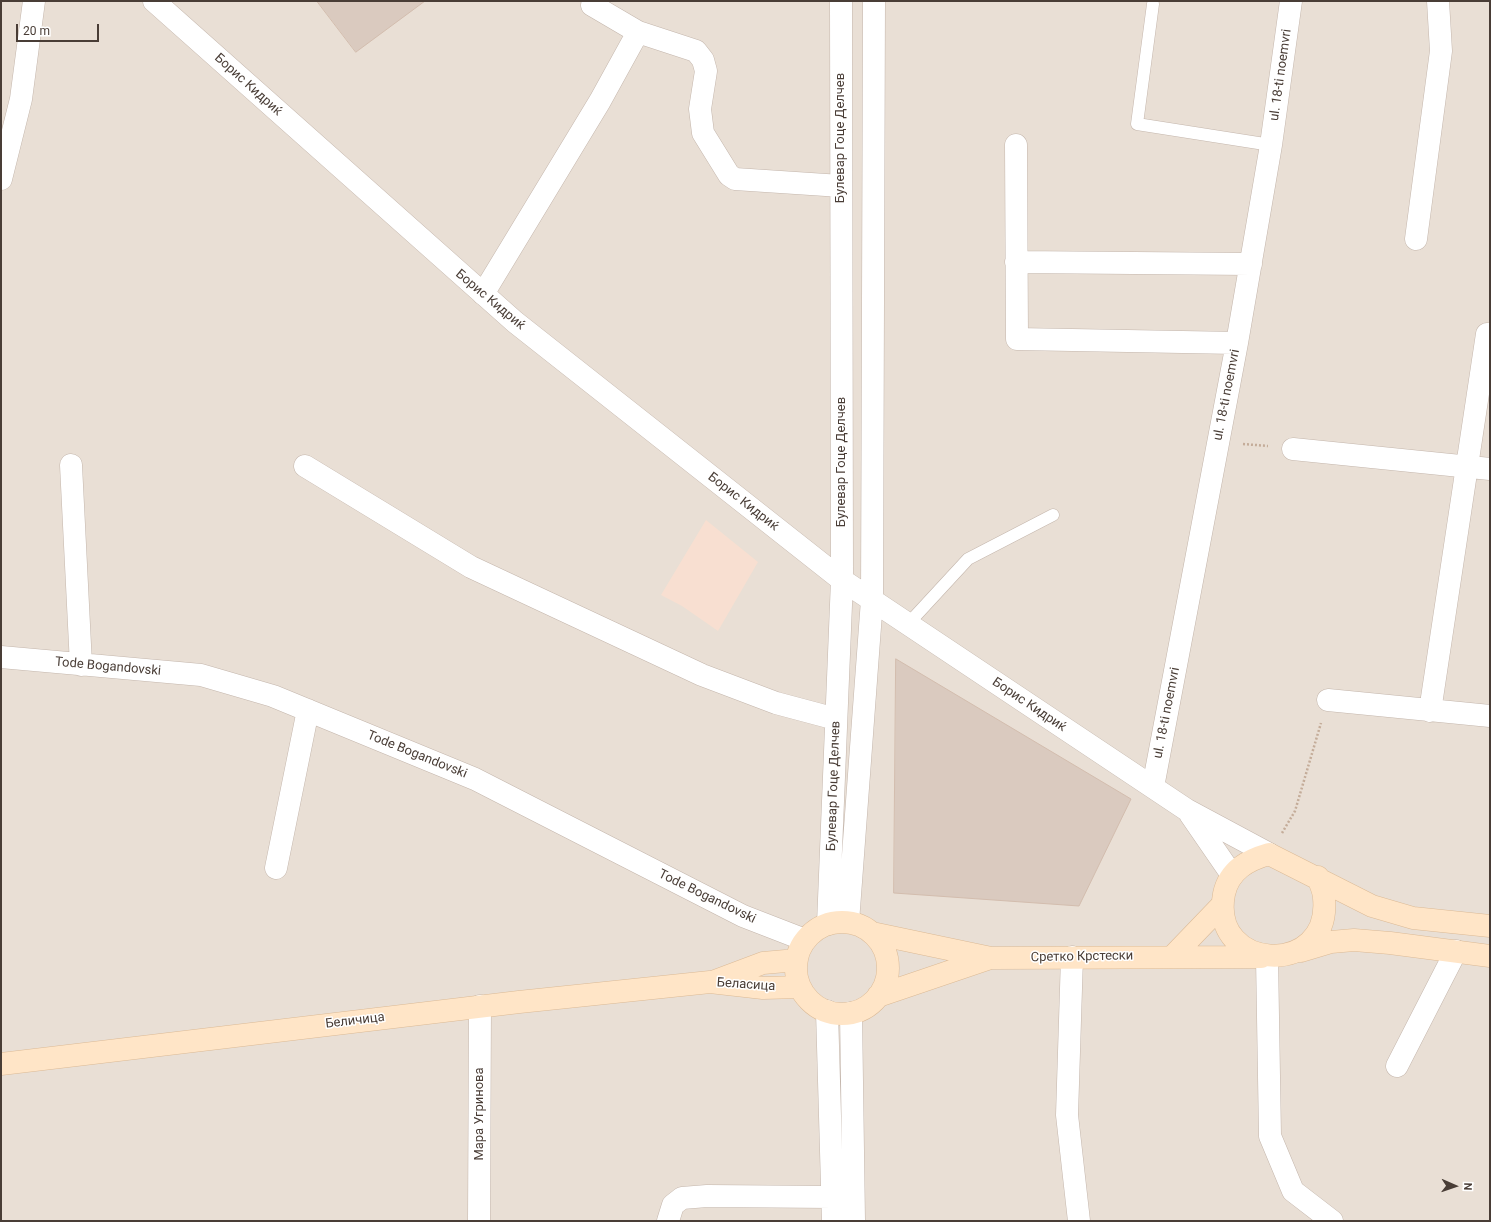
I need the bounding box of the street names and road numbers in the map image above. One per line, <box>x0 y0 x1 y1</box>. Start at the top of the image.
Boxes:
street label: ul. 18-ti noemvri <box>1267 28 1295 122</box>
street label: Борис Кидриќ <box>211 50 285 120</box>
street label: Булевар Гоце Делчев <box>833 73 849 203</box>
street label: Борис Кидриќ <box>452 266 528 334</box>
street label: ul. 18-ti noemvri <box>1211 348 1243 442</box>
street label: Булевар Гоце Делчев <box>834 397 850 527</box>
street label: Борис Кидриќ <box>704 469 782 535</box>
street label: Tode Bogandovski <box>54 655 162 679</box>
street label: ul. 18-ti noemvri <box>1151 666 1183 760</box>
street label: Борис Кидриќ <box>989 675 1069 735</box>
street label: Булевар Гоце Делчев <box>824 721 844 851</box>
street label: Tode Bogandovski <box>365 728 469 782</box>
street label: Tode Bogandovski <box>656 867 758 927</box>
street label: Сретко Крстески <box>1031 948 1133 966</box>
street label: Беласица <box>716 975 776 995</box>
street label: Беличица <box>325 1010 385 1032</box>
street label: Мара Угринова <box>472 1067 488 1161</box>

